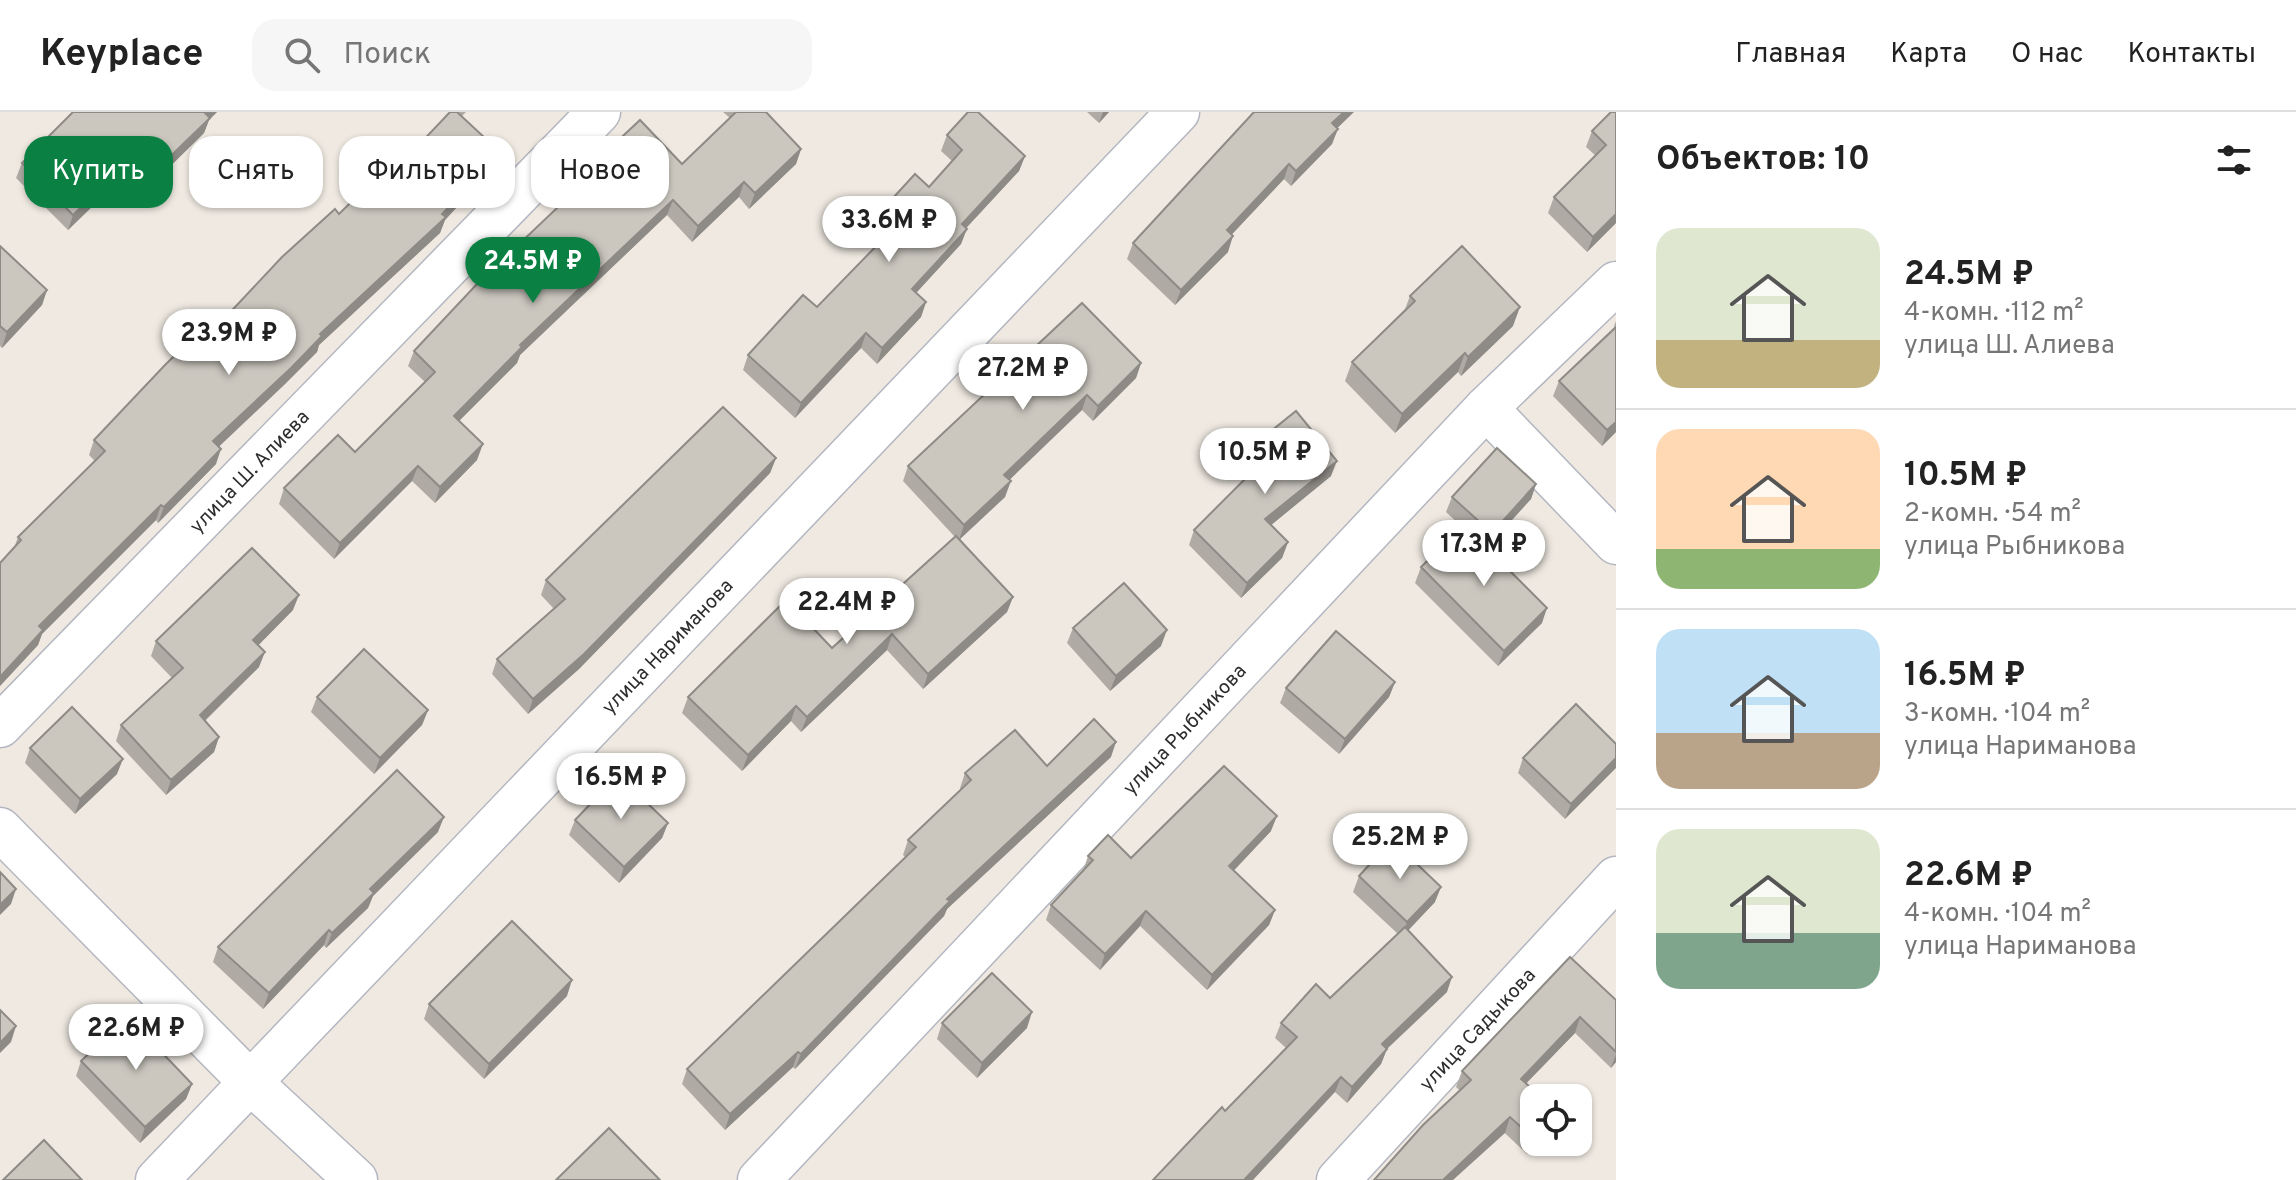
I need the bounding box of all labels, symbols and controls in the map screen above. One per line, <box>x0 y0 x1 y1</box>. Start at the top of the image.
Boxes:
search box <box>252 19 812 91</box>
text: Keyplace <box>40 31 204 80</box>
icon: search <box>280 33 324 77</box>
text: Поиск <box>344 37 431 74</box>
text: Главная <box>1735 37 1846 73</box>
text: Карта <box>1890 37 1967 73</box>
text: О нас <box>2011 37 2084 73</box>
text: Контакты <box>2128 37 2256 73</box>
chip: Купить <box>24 136 173 208</box>
chip: Снять <box>189 136 323 208</box>
chip: Фильтры <box>339 136 515 208</box>
chip: Новое <box>531 136 669 208</box>
icon: filters <box>2212 138 2256 182</box>
text: Объектов: 10 <box>1656 139 1870 182</box>
pin: 33.6M ₽ <box>815 196 963 264</box>
text: 33.6M ₽ <box>840 205 938 238</box>
pin: 24.5M ₽ <box>459 237 607 305</box>
text: 24.5M ₽ <box>483 246 583 279</box>
text: 24.5M ₽ <box>1904 254 2034 297</box>
icon: home <box>1720 260 1816 356</box>
text: 4-комн. · 112 m² <box>1904 297 2084 330</box>
pin: 23.9M ₽ <box>155 309 303 377</box>
text: 23.9M ₽ <box>180 318 278 351</box>
text: улица Ш. Алиева <box>1904 330 2115 363</box>
pin: 27.2M ₽ <box>949 344 1097 412</box>
text: 27.2M ₽ <box>976 353 1070 386</box>
street label: улица Ш. Алиева <box>185 405 316 540</box>
pin: 10.5M ₽ <box>1191 428 1339 496</box>
text: 10.5M ₽ <box>1218 437 1312 470</box>
text: 10.5M ₽ <box>1904 455 2027 498</box>
icon: home <box>1720 461 1816 557</box>
text: 2-комн. · 54 m² <box>1904 498 2081 531</box>
pin: 17.3M ₽ <box>1410 520 1558 588</box>
text: 17.3M ₽ <box>1440 529 1528 562</box>
text: улица Рыбникова <box>1904 531 2125 564</box>
street label: улица Нариманова <box>597 574 740 721</box>
pin: 22.4M ₽ <box>773 578 921 646</box>
text: 22.4M ₽ <box>797 587 897 620</box>
text: 16.5M ₽ <box>1904 655 2026 698</box>
street label: улица Рыбникова <box>1118 659 1253 801</box>
icon: home <box>1720 661 1816 757</box>
text: 3-комн. · 104 m² <box>1904 698 2090 731</box>
text: улица Нариманова <box>1904 731 2137 764</box>
pin: 16.5M ₽ <box>547 753 695 821</box>
text: 16.5M ₽ <box>574 762 668 795</box>
pin: 25.2M ₽ <box>1326 813 1474 881</box>
text: 25.2M ₽ <box>1351 822 1449 855</box>
text: 22.6M ₽ <box>1904 855 2033 898</box>
icon: home <box>1720 861 1816 957</box>
text: 4-комн. · 104 m² <box>1904 898 2091 931</box>
text: улица Нариманова <box>1904 931 2137 964</box>
street label: улица Садыкова <box>1415 963 1542 1097</box>
pin: 22.6M ₽ <box>62 1004 210 1072</box>
text: 22.6M ₽ <box>87 1013 185 1046</box>
map controls <box>1520 1084 1592 1156</box>
button: locate <box>1520 1084 1592 1156</box>

